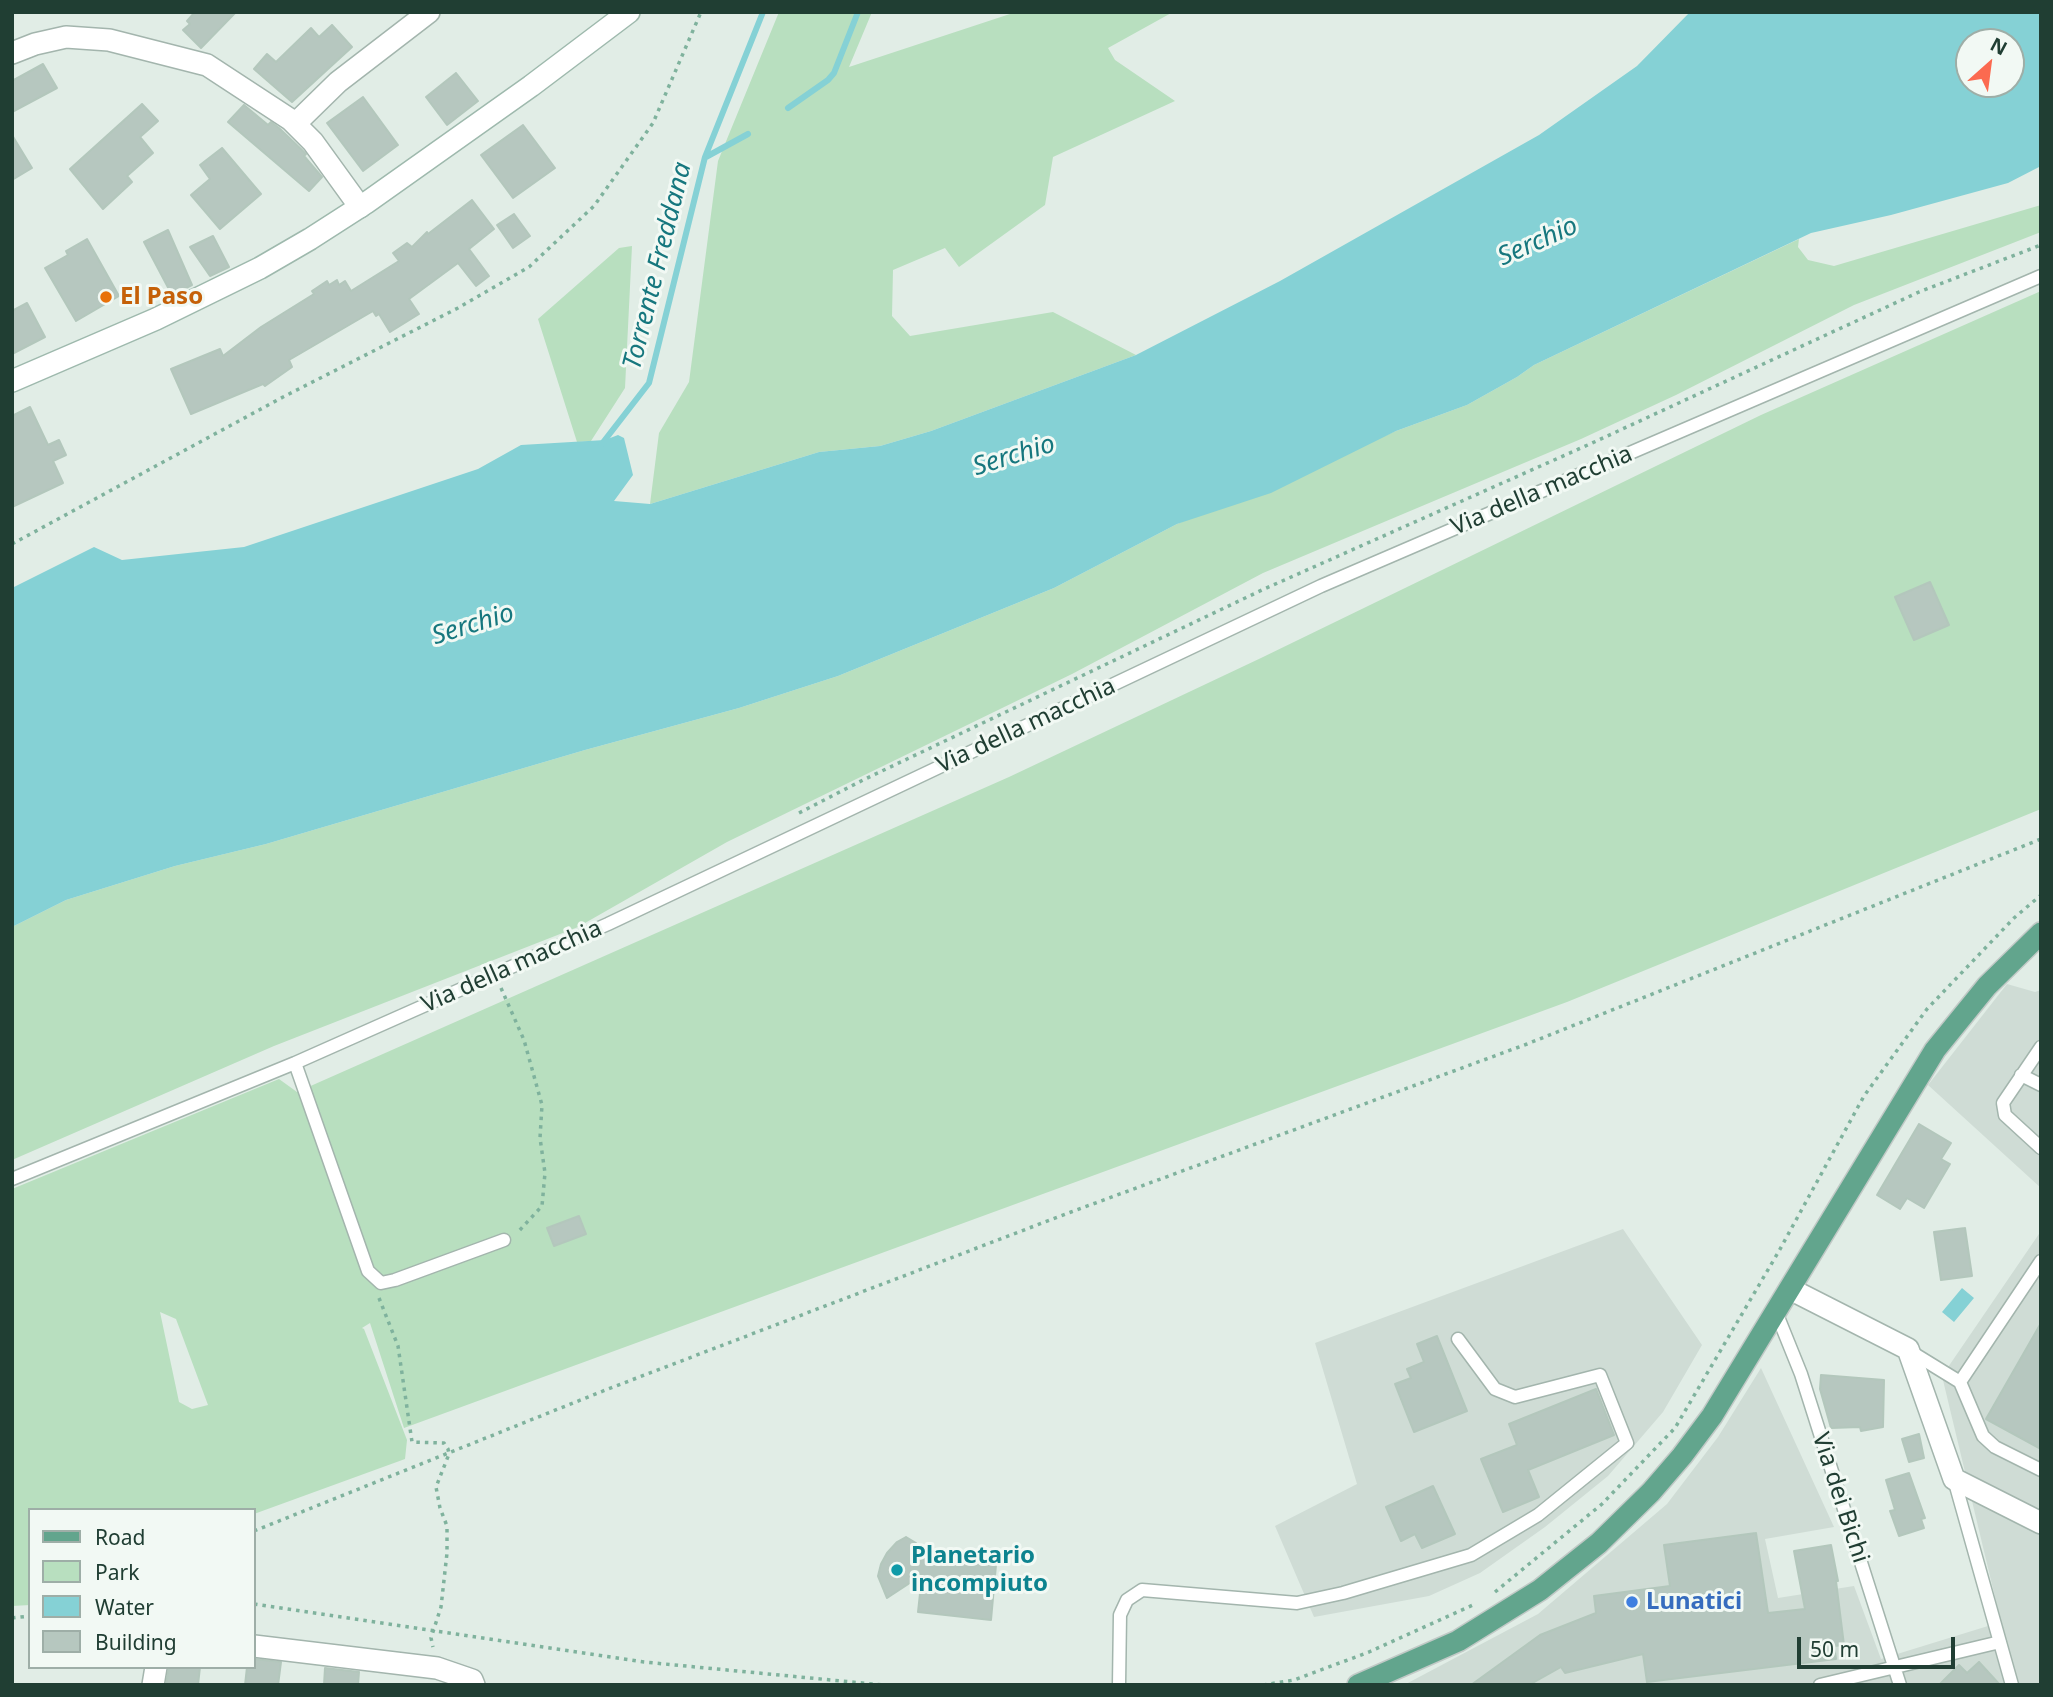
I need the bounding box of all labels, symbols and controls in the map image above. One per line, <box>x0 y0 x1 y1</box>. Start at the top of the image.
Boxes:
north arrow <box>1955 28 2025 98</box>
text: N <box>1986 31 2012 61</box>
water label: Torrente Freddana <box>617 159 699 373</box>
water label: Serchio <box>1493 211 1583 273</box>
place label: El Paso <box>120 283 203 311</box>
marker: El Paso <box>98 289 114 305</box>
water label: Serchio <box>969 429 1059 483</box>
street label: Via della macchia <box>1447 440 1637 542</box>
water label: Serchio <box>428 598 518 652</box>
street label: Via della macchia <box>932 672 1120 780</box>
street label: Via della macchia <box>417 914 607 1020</box>
street label: Via dei Bichi <box>1805 1429 1875 1567</box>
legend <box>28 1508 256 1669</box>
text: Road <box>95 1523 145 1551</box>
place label: Planetario incompiuto <box>911 1542 1048 1598</box>
text: Park <box>95 1558 139 1586</box>
marker: Planetario incompiuto <box>889 1562 905 1578</box>
place label: Lunatici <box>1646 1588 1742 1616</box>
text: Water <box>95 1593 154 1621</box>
marker: Lunatici <box>1624 1594 1640 1610</box>
scale bar <box>1801 1624 1958 1668</box>
text: Building <box>95 1628 177 1656</box>
text: 50 m <box>1810 1635 1859 1663</box>

